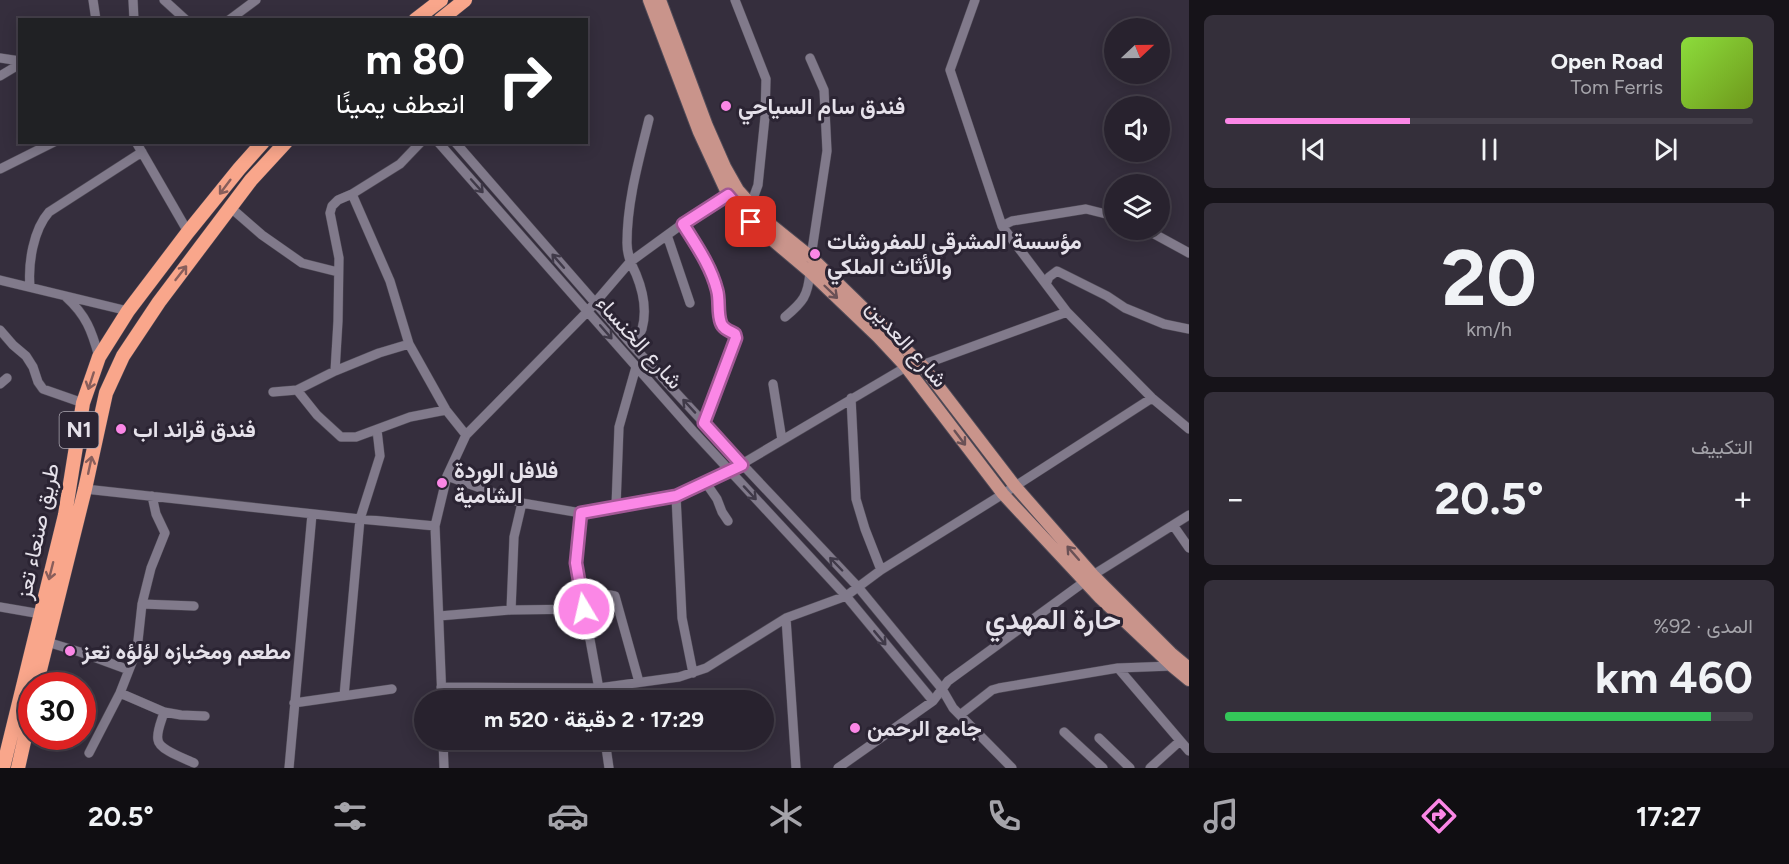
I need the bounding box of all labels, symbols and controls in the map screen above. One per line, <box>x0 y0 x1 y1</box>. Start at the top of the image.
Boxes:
north arrow <box>1104 18 1170 84</box>
map controls <box>1104 18 1170 240</box>
text: 80 m <box>365 34 465 85</box>
icon: right <box>486 42 564 120</box>
text: Open Road <box>1551 48 1663 75</box>
text: Tom Ferris <box>1570 75 1663 99</box>
text: انعطف يمينًا <box>336 87 465 120</box>
place label: فندق سام السياحي <box>738 93 905 125</box>
button: sound <box>1104 96 1170 162</box>
marker: فندق سام السياحي <box>719 99 733 113</box>
icon: previous <box>1297 133 1330 166</box>
icon: pause <box>1473 133 1506 166</box>
icon: next <box>1649 133 1682 166</box>
button: layers <box>1104 174 1170 240</box>
one-way arrow <box>219 178 231 194</box>
one-way arrow <box>470 178 483 194</box>
pin <box>725 196 776 247</box>
icon: arrive <box>734 205 767 238</box>
place label: مؤسسة المشرقي للمفروشات والأثاث الملكي <box>827 228 1082 285</box>
text: 20 <box>1441 231 1537 325</box>
marker: مؤسسة المشرقي للمفروشات والأثاث الملكي <box>808 247 822 261</box>
one-way arrow <box>552 253 565 269</box>
one-way arrow <box>175 266 188 282</box>
one-way arrow <box>823 285 838 299</box>
street label: شارع الخنساء <box>590 290 689 395</box>
street label: شارع العدين <box>859 294 953 393</box>
text: km/h <box>1466 317 1512 341</box>
one-way arrow <box>599 324 613 339</box>
one-way arrow <box>85 371 96 390</box>
one-way arrow <box>682 399 696 414</box>
road number: N1 <box>60 412 98 448</box>
place label: فندق قراند اب <box>133 416 256 443</box>
marker: فندق قراند اب <box>114 422 128 436</box>
one-way arrow <box>953 430 966 446</box>
text: التكييف <box>1691 435 1753 459</box>
one-way arrow <box>85 456 96 476</box>
place label: فلافل الوردة الشامية <box>454 457 558 509</box>
street label: طريق صنعاء تعز <box>10 461 65 603</box>
text: 20.5° <box>1434 471 1544 525</box>
marker: فلافل الوردة الشامية <box>435 476 449 490</box>
text: − <box>1225 479 1246 518</box>
text: + <box>1732 479 1753 518</box>
one-way arrow <box>743 485 757 500</box>
one-way arrow <box>1066 546 1080 561</box>
one-way arrow <box>829 557 843 572</box>
one-way arrow <box>45 561 57 580</box>
position arrow <box>552 577 616 641</box>
district label: حارة المهدي <box>985 602 1121 643</box>
text: المدى · 92% <box>1653 614 1753 638</box>
one-way arrow <box>874 630 887 646</box>
place label: مطعم ومخبازه لؤلؤه تعز <box>81 638 291 666</box>
marker: مطعم ومخبازه لؤلؤه تعز <box>63 644 77 658</box>
text: 460 km <box>1595 650 1753 704</box>
speed limit sign: 30 <box>18 672 96 750</box>
text: 17:29 · 2 دقيقة · 520 m <box>484 706 704 733</box>
place label: جامع الرحمن <box>867 715 982 743</box>
marker: جامع الرحمن <box>848 721 862 735</box>
icon: filters <box>329 795 371 837</box>
icon: car <box>547 795 589 837</box>
icon: climate <box>765 795 807 837</box>
icon: phone <box>983 795 1025 837</box>
icon: music <box>1200 795 1242 837</box>
icon: directions <box>1418 795 1460 837</box>
text: 20.5° <box>88 800 154 833</box>
text: 17:27 <box>1636 800 1701 833</box>

